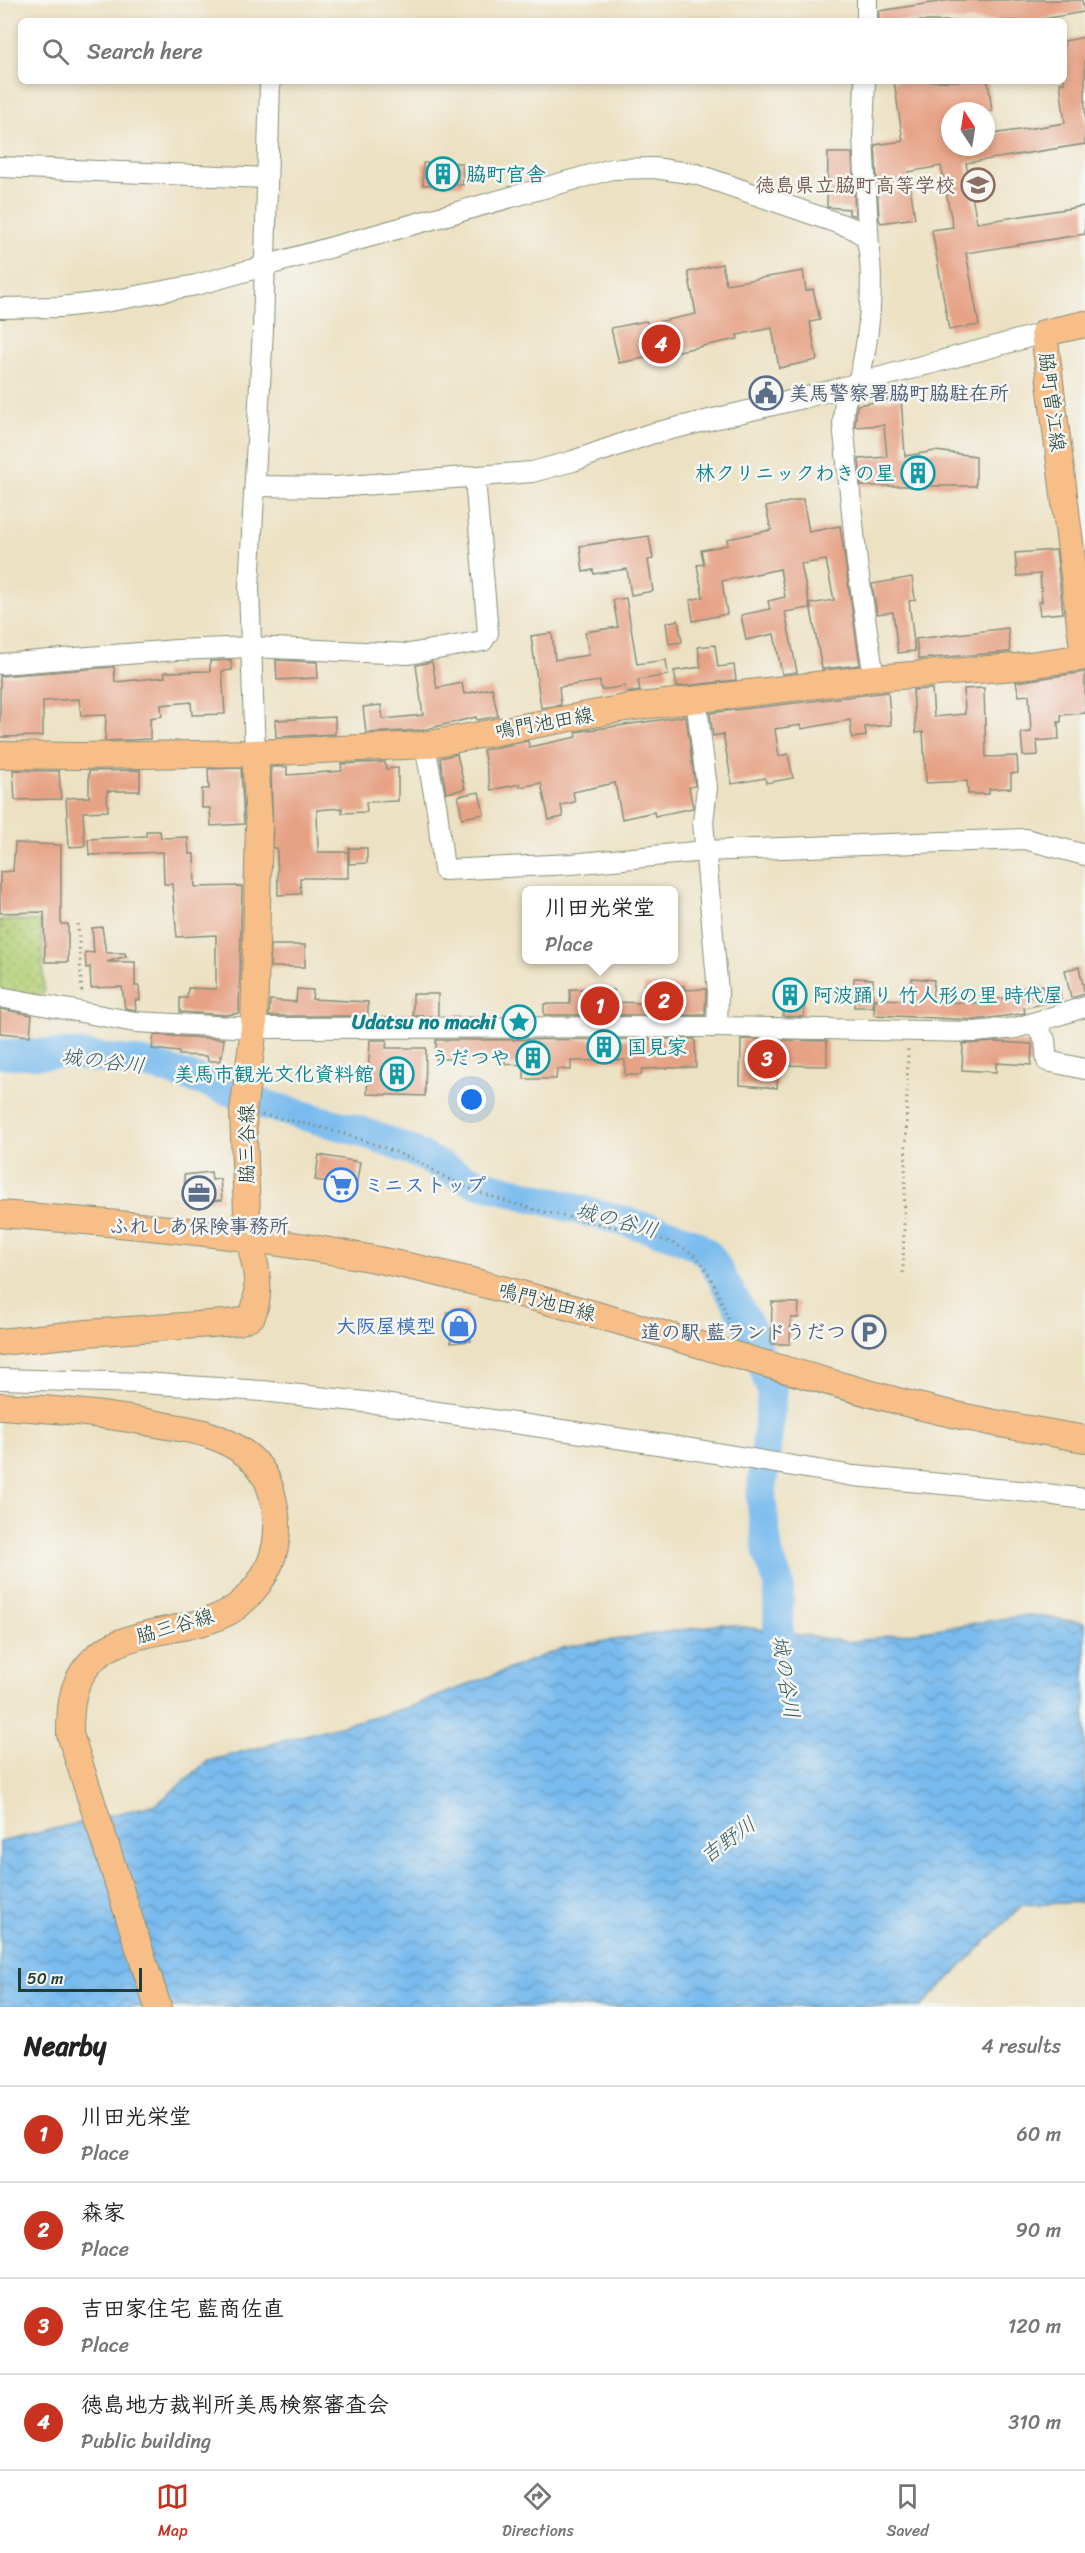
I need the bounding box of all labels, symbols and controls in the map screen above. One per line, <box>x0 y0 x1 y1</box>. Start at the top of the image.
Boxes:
search box <box>18 18 1067 84</box>
text: Search here <box>87 32 203 71</box>
icon: search <box>39 35 72 68</box>
north arrow <box>941 102 995 156</box>
building icon: 脇町官舎 <box>425 156 461 192</box>
place label: 脇町官舎 <box>466 157 546 192</box>
school or university icon: 徳島県立脇町高等学校 <box>960 167 996 203</box>
place label: 徳島県立脇町高等学校 <box>755 168 955 203</box>
pin: 4 <box>642 322 680 366</box>
street label: 脇町曽江線 <box>1029 350 1075 454</box>
public building icon: 美馬警察署脇町脇駐在所 <box>748 375 784 411</box>
place label: 美馬警察署脇町脇駐在所 <box>789 376 1009 411</box>
building icon: 林クリニックわきの星 <box>900 455 936 491</box>
place label: 林クリニックわきの星 <box>695 456 895 491</box>
street label: 鳴門池田線 <box>492 697 596 749</box>
popup <box>522 886 678 964</box>
text: 川田光栄堂 <box>545 888 655 927</box>
text: Place <box>545 927 593 962</box>
building icon: 阿波踊り 竹人形の里 時代屋 <box>772 977 808 1013</box>
pin: 2 <box>644 978 684 1024</box>
place label: 阿波踊り 竹人形の里 時代屋 <box>813 978 1063 1013</box>
pin: 1 <box>580 984 620 1028</box>
place icon: Udatsu no machi <box>501 1004 537 1040</box>
place label: Udatsu no machi <box>352 1005 497 1040</box>
building icon: 国見家 <box>586 1029 622 1065</box>
place label: 国見家 <box>627 1030 687 1065</box>
pin: 3 <box>748 1036 786 1082</box>
water label: 城の谷川 <box>59 1037 147 1085</box>
building icon: うだつや <box>515 1040 551 1076</box>
place label: うだつや <box>430 1041 510 1076</box>
building icon: 美馬市観光文化資料館 <box>379 1056 415 1092</box>
place label: 美馬市観光文化資料館 <box>174 1057 374 1092</box>
your location <box>457 1085 486 1114</box>
street label: 脇三谷線 <box>229 1104 264 1184</box>
supermarket icon: ミニストップ <box>323 1167 359 1203</box>
place label: ミニストップ <box>364 1168 486 1203</box>
office icon: ふれしあ保険事務所 <box>181 1175 217 1211</box>
water label: 城の谷川 <box>572 1191 662 1249</box>
place label: ふれしあ保険事務所 <box>109 1209 289 1244</box>
street label: 鳴門池田線 <box>494 1272 600 1332</box>
shop icon: 大阪屋模型 <box>441 1308 477 1344</box>
place label: 大阪屋模型 <box>336 1309 436 1344</box>
parking icon: 道の駅 藍ランドうだつ <box>851 1314 887 1350</box>
place label: 道の駅 藍ランドうだつ <box>641 1315 846 1350</box>
street label: 脇三谷線 <box>132 1598 218 1654</box>
water label: 城の谷川 <box>761 1633 811 1721</box>
water label: 吉野川 <box>691 1806 765 1874</box>
text: 50 m <box>27 1964 63 1993</box>
scale bar <box>18 1965 142 1992</box>
text: Nearby <box>24 2023 106 2069</box>
text: 4 results <box>981 2029 1061 2064</box>
text: 川田光栄堂 <box>81 2097 191 2136</box>
text: 1 <box>39 2117 48 2152</box>
text: 60 m <box>1016 2117 1061 2152</box>
text: Place <box>81 2136 129 2171</box>
text: 森家 <box>81 2193 125 2232</box>
text: 2 <box>38 2213 49 2248</box>
text: 90 m <box>1016 2213 1061 2248</box>
text: Place <box>81 2232 129 2267</box>
text: 吉田家住宅 藍商佐直 <box>81 2289 285 2328</box>
text: 3 <box>38 2309 49 2344</box>
text: 120 m <box>1008 2309 1061 2344</box>
text: Place <box>81 2328 129 2363</box>
text: 徳島地方裁判所美馬検察審査会 <box>81 2385 389 2424</box>
text: 4 <box>37 2405 50 2440</box>
text: 310 m <box>1008 2405 1061 2440</box>
text: Public building <box>81 2424 211 2459</box>
tab: Map <box>156 2480 189 2545</box>
tab: Directions <box>502 2480 574 2545</box>
tab: Saved <box>886 2480 929 2545</box>

